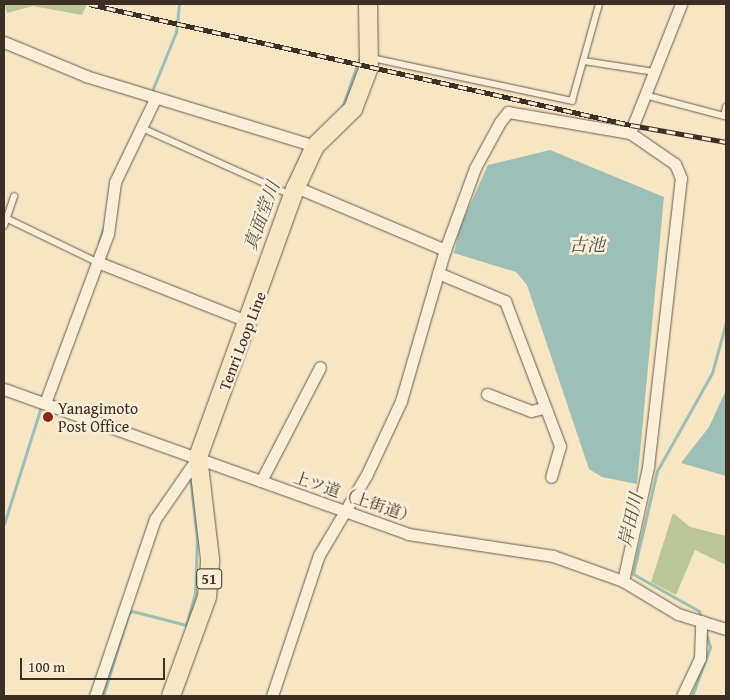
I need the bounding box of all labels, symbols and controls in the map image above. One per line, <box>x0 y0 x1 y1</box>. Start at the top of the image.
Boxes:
water label: 真面堂川 <box>240 178 284 254</box>
water label: 古池 <box>569 234 605 256</box>
street label: Tenri Loop Line <box>214 289 270 393</box>
place label: Yanagimoto Post Office <box>58 398 138 436</box>
marker: Yanagimoto Post Office <box>42 411 54 423</box>
street label: 上ツ道（上街道） <box>291 467 419 527</box>
water label: 岸田川 <box>614 491 648 549</box>
road number: 51 <box>195 566 223 592</box>
scale bar <box>22 648 168 680</box>
text: 100 m <box>28 656 65 677</box>

